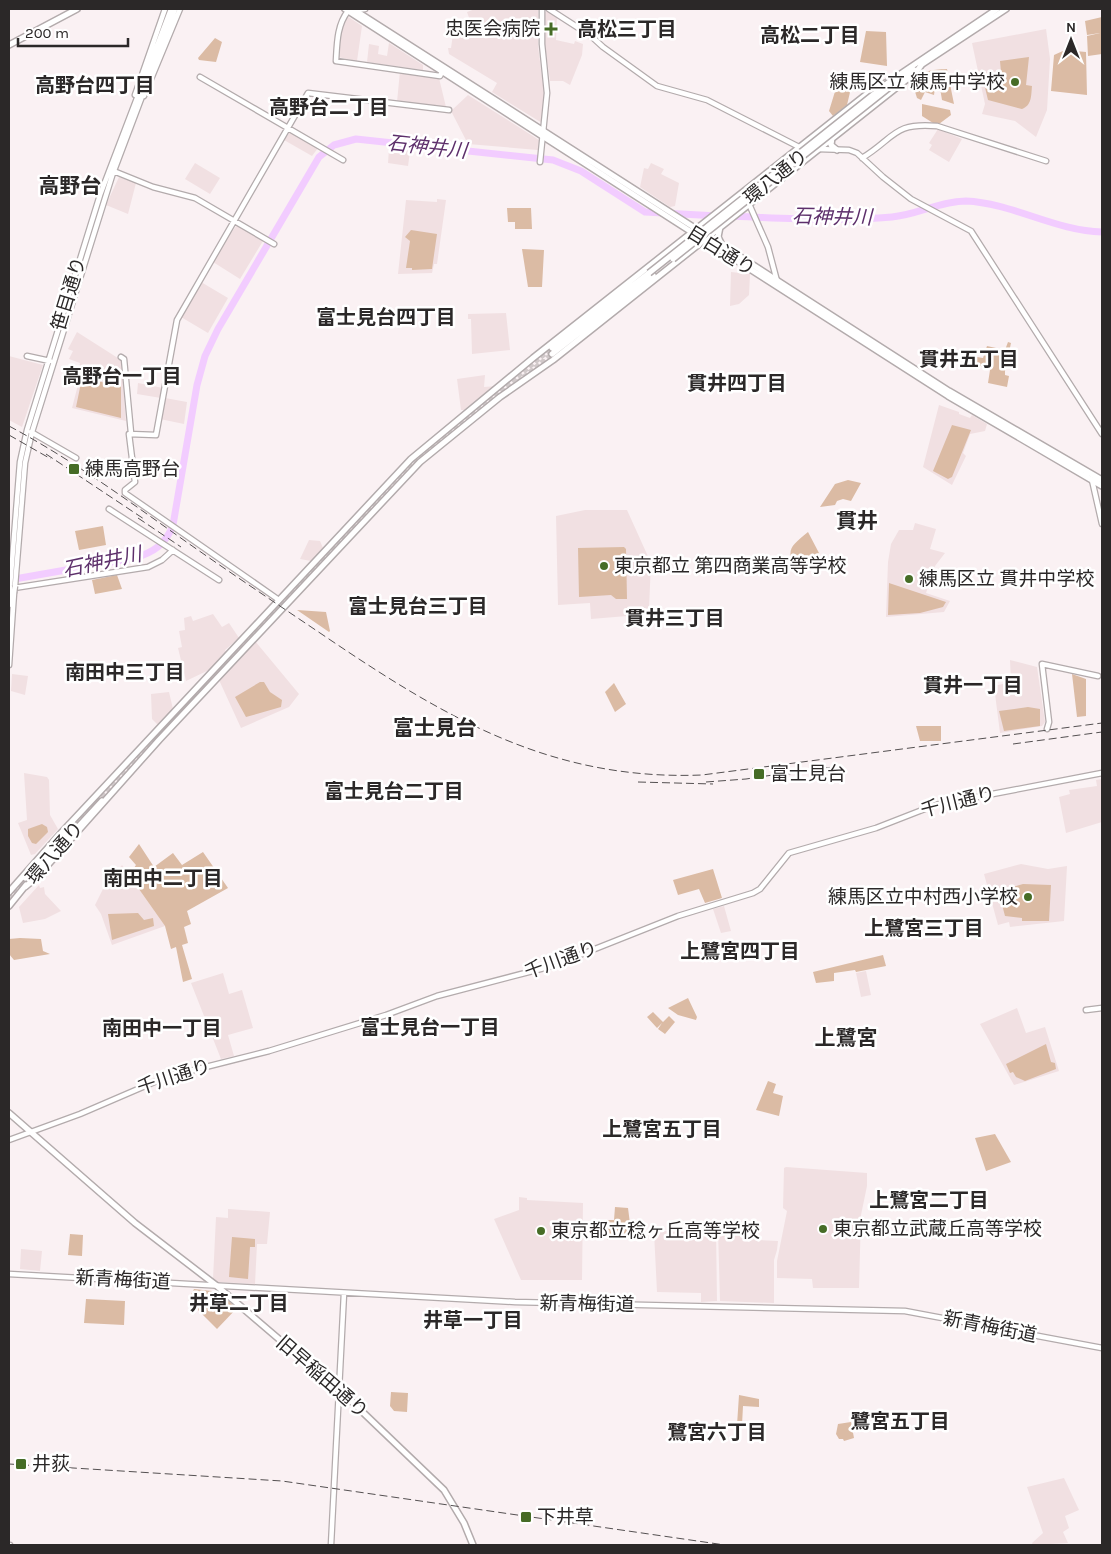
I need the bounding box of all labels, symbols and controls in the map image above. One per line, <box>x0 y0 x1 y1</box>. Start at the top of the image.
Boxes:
scale bar <box>18 15 128 47</box>
north arrow <box>1046 15 1096 65</box>
place label: 忠医会病院 <box>445 18 540 40</box>
district label: 高松三丁目 <box>577 18 677 41</box>
text: N <box>1066 19 1076 36</box>
marker: 忠医会病院 <box>544 22 558 36</box>
text: 200 m <box>25 24 69 42</box>
district label: 高松二丁目 <box>760 24 860 47</box>
place label: 練馬区立 練馬中学校 <box>829 71 1005 93</box>
district label: 高野台四丁目 <box>35 74 155 97</box>
marker: 練馬区立 練馬中学校 <box>1009 76 1021 88</box>
district label: 高野台二丁目 <box>269 96 389 119</box>
water label: 石神井川 <box>386 131 470 163</box>
street label: 環八通り <box>740 145 812 209</box>
district label: 高野台 <box>39 174 102 198</box>
water label: 石神井川 <box>792 205 874 229</box>
street label: 目白通り <box>683 222 759 280</box>
street label: 笹目通り <box>47 254 91 334</box>
district label: 富士見台四丁目 <box>316 306 456 329</box>
district label: 貫井五丁目 <box>919 348 1019 371</box>
district label: 高野台一丁目 <box>62 365 182 388</box>
district label: 貫井四丁目 <box>687 372 787 395</box>
place label: 練馬高野台 <box>85 458 180 480</box>
marker: 練馬高野台 <box>67 462 81 476</box>
district label: 貫井 <box>836 509 878 533</box>
water label: 石神井川 <box>60 542 145 582</box>
place label: 東京都立 第四商業高等学校 <box>614 555 847 577</box>
marker: 東京都立 第四商業高等学校 <box>598 560 610 572</box>
place label: 練馬区立 貫井中学校 <box>919 568 1095 590</box>
marker: 練馬区立 貫井中学校 <box>903 573 915 585</box>
district label: 富士見台三丁目 <box>348 595 488 618</box>
district label: 貫井三丁目 <box>625 607 725 630</box>
district label: 南田中三丁目 <box>65 661 185 684</box>
district label: 貫井一丁目 <box>923 674 1023 697</box>
district label: 富士見台 <box>393 716 477 740</box>
place label: 富士見台 <box>770 763 846 785</box>
marker: 富士見台 <box>752 767 766 781</box>
district label: 富士見台二丁目 <box>324 780 464 803</box>
street label: 千川通り <box>918 782 998 822</box>
street label: 環八通り <box>22 817 88 889</box>
district label: 南田中二丁目 <box>103 867 223 890</box>
place label: 練馬区立中村西小学校 <box>828 886 1018 908</box>
marker: 練馬区立中村西小学校 <box>1022 891 1034 903</box>
district label: 上鷺宮三丁目 <box>864 917 984 940</box>
street label: 千川通り <box>522 937 600 983</box>
district label: 上鷺宮四丁目 <box>680 940 800 963</box>
district label: 富士見台一丁目 <box>360 1016 500 1039</box>
district label: 南田中一丁目 <box>102 1017 222 1040</box>
district label: 上鷺宮 <box>815 1026 878 1050</box>
street label: 千川通り <box>134 1055 214 1099</box>
district label: 上鷺宮五丁目 <box>602 1118 722 1141</box>
district label: 上鷺宮二丁目 <box>869 1189 989 1212</box>
place label: 東京都立武蔵丘高等学校 <box>833 1218 1042 1240</box>
place label: 東京都立稔ヶ丘高等学校 <box>551 1220 760 1242</box>
marker: 東京都立武蔵丘高等学校 <box>817 1223 829 1235</box>
marker: 東京都立稔ヶ丘高等学校 <box>535 1225 547 1237</box>
street label: 新青梅街道 <box>75 1267 171 1293</box>
district label: 井草二丁目 <box>189 1292 289 1315</box>
street label: 新青梅街道 <box>539 1292 635 1316</box>
street label: 新青梅街道 <box>941 1307 1039 1347</box>
district label: 井草一丁目 <box>423 1309 523 1332</box>
street label: 旧早稲田通り <box>272 1331 372 1423</box>
district label: 鷺宮五丁目 <box>850 1410 950 1433</box>
district label: 鷺宮六丁目 <box>667 1421 767 1444</box>
place label: 井荻 <box>32 1453 70 1475</box>
marker: 井荻 <box>14 1457 28 1471</box>
place label: 下井草 <box>537 1506 594 1528</box>
marker: 下井草 <box>519 1510 533 1524</box>

